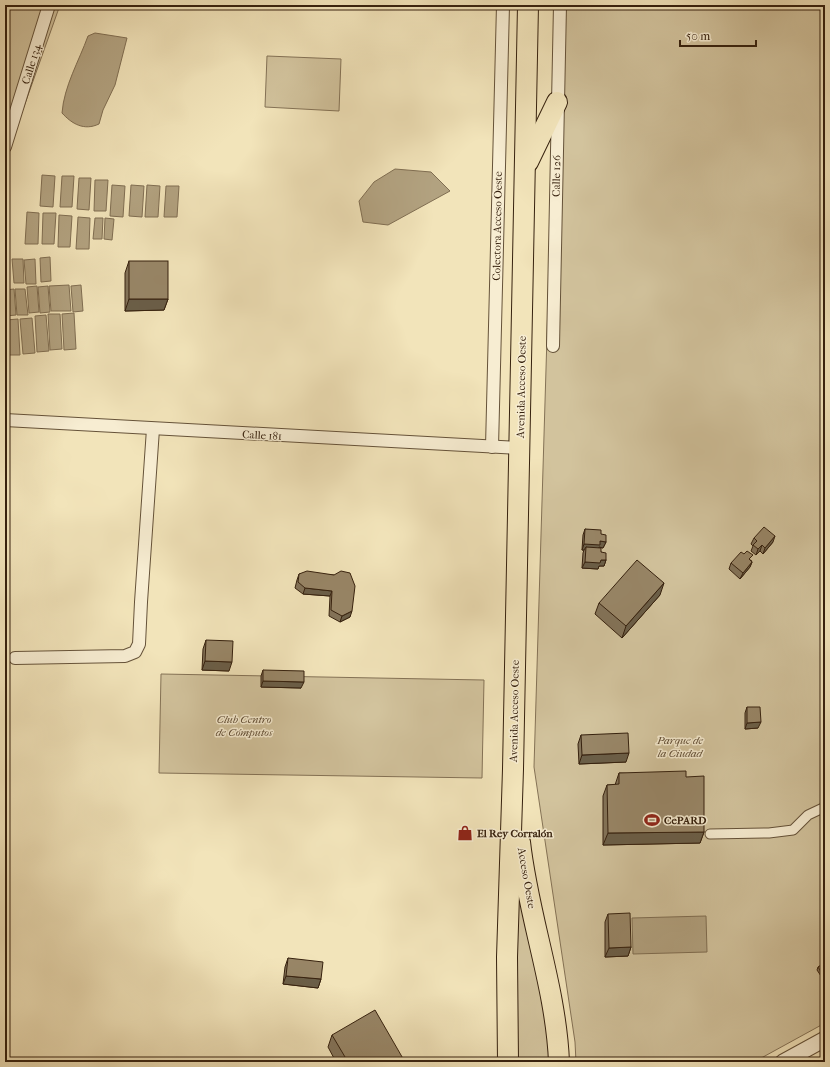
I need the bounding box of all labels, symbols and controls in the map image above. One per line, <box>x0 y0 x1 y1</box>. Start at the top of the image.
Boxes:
scale bar <box>680 22 756 48</box>
text: 50 m <box>686 29 710 43</box>
street label: Calle 134 <box>19 42 44 86</box>
street label: Calle 126 <box>550 155 563 197</box>
street label: Colectora Acceso Oeste <box>490 171 505 281</box>
street label: Avenida Acceso Oeste <box>514 335 529 439</box>
street label: Calle 181 <box>242 428 282 443</box>
street label: Avenida Acceso Oeste <box>507 659 522 763</box>
park label: Club Centro de Cómputos <box>216 713 273 739</box>
park label: Parque de la Ciudad <box>656 734 704 760</box>
sports icon: CePARD <box>643 811 661 829</box>
place label: CePARD <box>664 814 707 827</box>
shop icon: El Rey Corralón <box>456 824 474 842</box>
place label: El Rey Corralón <box>477 827 553 840</box>
street label: Acceso Oeste <box>515 846 538 910</box>

